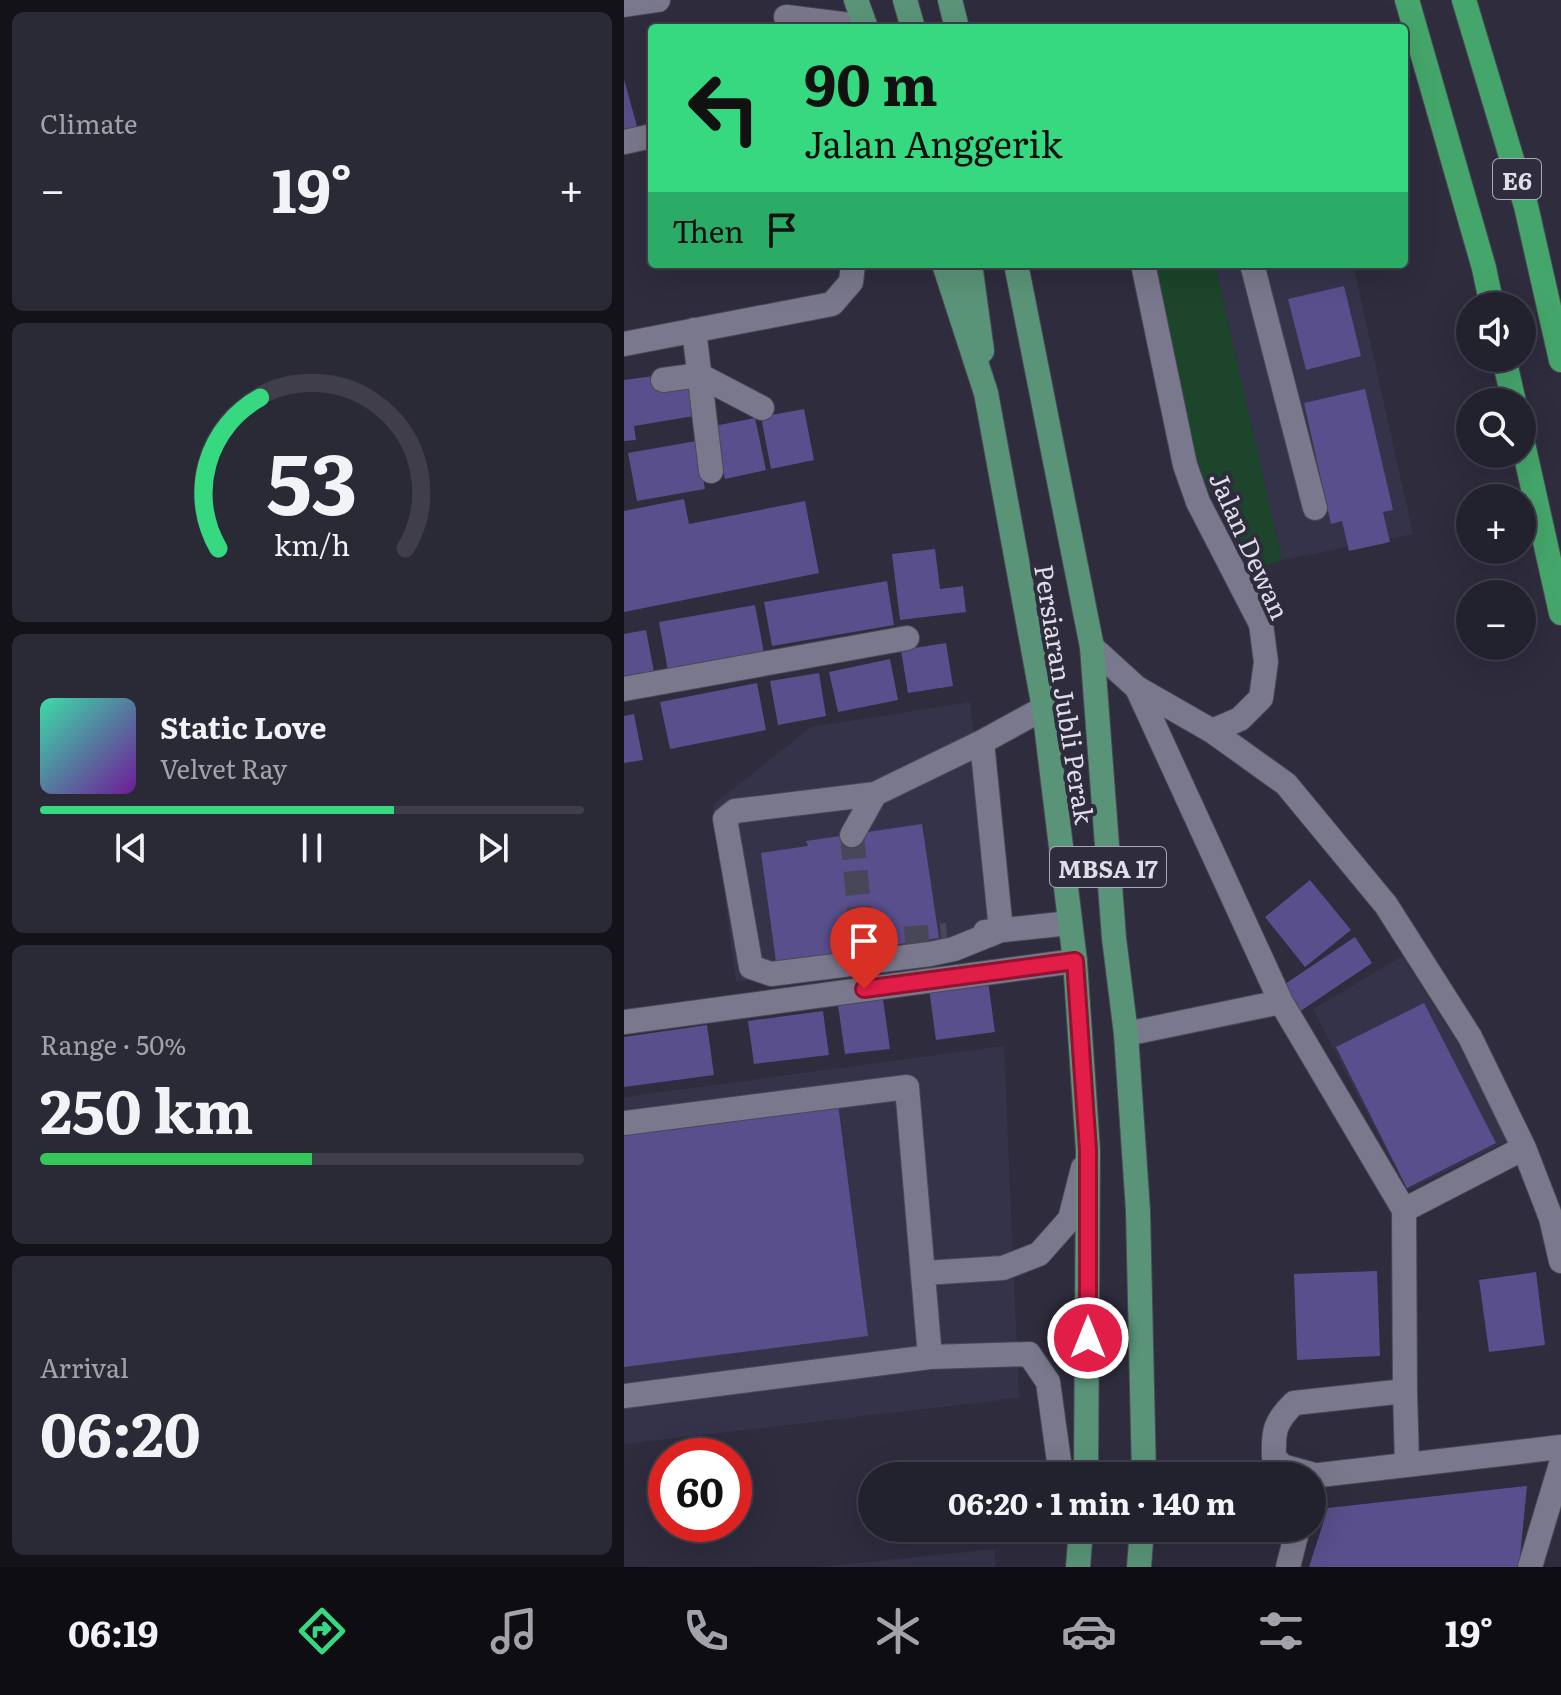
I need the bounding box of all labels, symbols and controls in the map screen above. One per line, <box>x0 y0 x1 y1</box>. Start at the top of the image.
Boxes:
text: 90 m <box>804 40 938 123</box>
icon: left <box>672 56 776 160</box>
text: Climate <box>40 103 138 142</box>
text: Jalan Anggerik <box>804 116 1062 169</box>
text: 19° <box>272 142 352 231</box>
text: − <box>40 154 66 220</box>
text: + <box>558 154 584 220</box>
road number: E6 <box>1493 159 1541 199</box>
text: Then <box>672 208 744 252</box>
icon: arrive <box>760 208 804 252</box>
map controls <box>1456 292 1536 660</box>
button: sound <box>1456 292 1536 372</box>
button: search <box>1456 388 1536 468</box>
text: 53 <box>267 416 357 540</box>
street label: Jalan Dewan <box>1201 465 1301 625</box>
button: + <box>1456 484 1536 564</box>
text: km/h <box>274 522 350 565</box>
street label: Persiaran Jubli Perak <box>1026 561 1106 828</box>
button: − <box>1456 580 1536 660</box>
text: Static Love <box>160 704 327 748</box>
text: Velvet Ray <box>160 748 287 787</box>
icon: previous <box>109 826 153 870</box>
icon: pause <box>290 826 334 870</box>
icon: next <box>471 826 515 870</box>
road number: MBSA 17 <box>1050 847 1166 887</box>
pin <box>830 907 898 989</box>
icon: arrive <box>842 919 886 963</box>
text: Range · 50% <box>40 1024 186 1063</box>
text: 250 km <box>40 1063 254 1152</box>
position arrow <box>1046 1296 1130 1380</box>
text: Arrival <box>40 1347 129 1386</box>
text: 06:20 <box>40 1386 201 1475</box>
speed limit sign: 60 <box>648 1438 752 1542</box>
text: 06:20 · 1 min · 140 m <box>948 1480 1236 1524</box>
icon: directions <box>294 1603 350 1659</box>
icon: music <box>486 1603 542 1659</box>
icon: phone <box>678 1603 734 1659</box>
icon: climate <box>870 1603 926 1659</box>
icon: car <box>1061 1603 1117 1659</box>
icon: filters <box>1253 1603 1309 1659</box>
text: 06:19 <box>68 1605 159 1658</box>
text: 19° <box>1445 1605 1493 1658</box>

